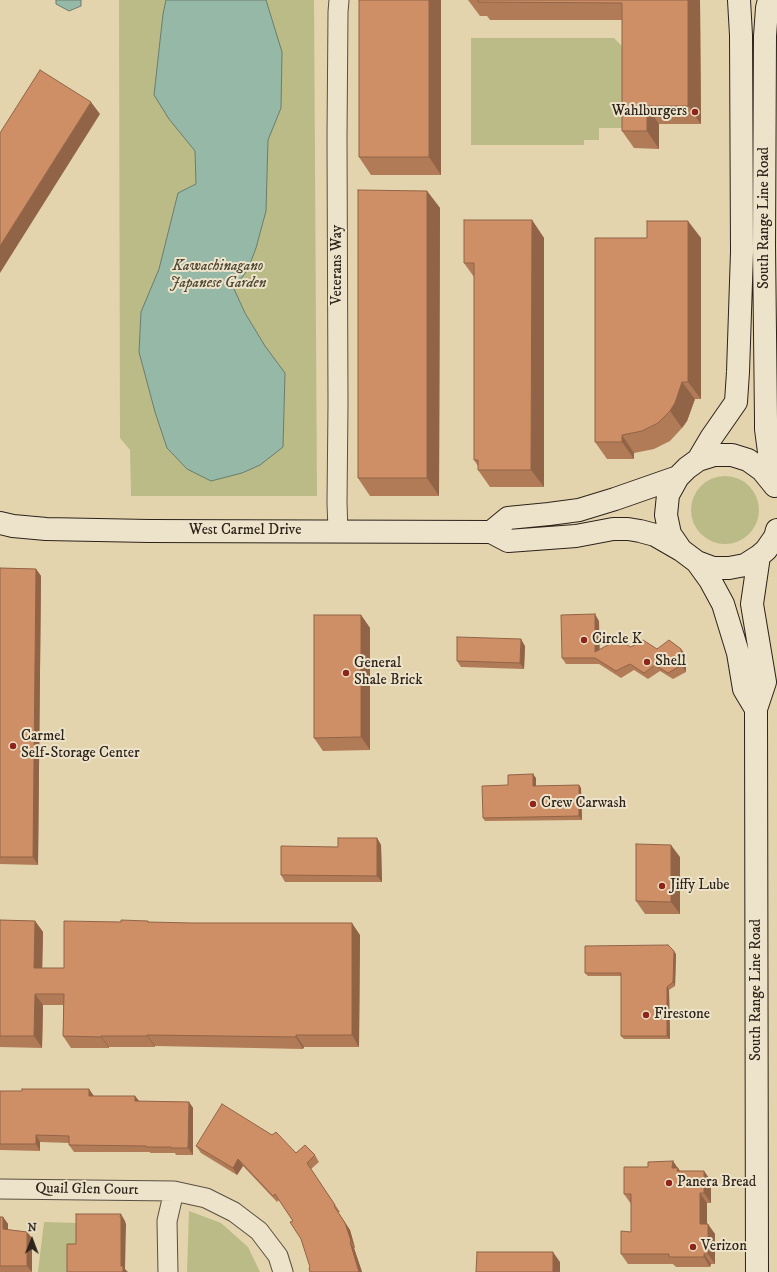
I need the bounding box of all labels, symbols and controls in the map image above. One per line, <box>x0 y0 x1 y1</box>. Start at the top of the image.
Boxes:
place label: Wahlburgers <box>611 103 687 121</box>
marker: Wahlburgers <box>690 107 700 117</box>
street label: South Range Line Road <box>756 147 774 289</box>
street label: Veterans Way <box>329 225 347 305</box>
park label: Kawachinagano Japanese Garden <box>170 258 266 293</box>
street label: West Carmel Drive <box>189 522 301 540</box>
place label: Circle K <box>592 631 642 649</box>
marker: Circle K <box>579 635 589 645</box>
place label: Shell <box>655 653 686 671</box>
place label: General Shale Brick <box>354 655 423 690</box>
marker: Shell <box>642 657 652 667</box>
marker: General Shale Brick <box>341 668 351 678</box>
place label: Carmel Self-Storage Center <box>21 728 140 763</box>
marker: Carmel Self-Storage Center <box>8 741 18 751</box>
place label: Crew Carwash <box>541 795 626 813</box>
marker: Crew Carwash <box>528 799 538 809</box>
place label: Jiffy Lube <box>670 877 730 895</box>
marker: Jiffy Lube <box>657 881 667 891</box>
street label: South Range Line Road <box>748 919 766 1061</box>
place label: Firestone <box>654 1006 710 1024</box>
marker: Firestone <box>641 1010 651 1020</box>
place label: Panera Bread <box>677 1174 756 1192</box>
marker: Panera Bread <box>664 1178 674 1188</box>
street label: Quail Glen Court <box>35 1180 139 1200</box>
north arrow <box>12 1220 52 1260</box>
text: N <box>28 1221 37 1235</box>
place label: Verizon <box>701 1238 747 1256</box>
marker: Verizon <box>688 1242 698 1252</box>

